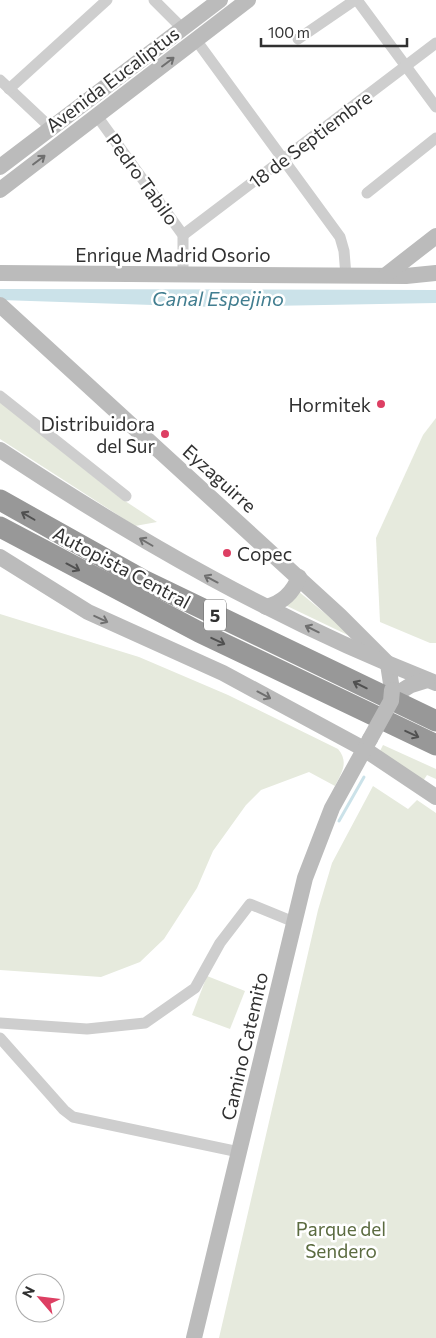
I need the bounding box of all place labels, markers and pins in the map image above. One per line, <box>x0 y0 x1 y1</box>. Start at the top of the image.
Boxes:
place label: Hormitek <box>288 393 371 416</box>
marker: Hormitek <box>375 398 387 410</box>
place label: Distribuidora del Sur <box>41 412 155 457</box>
marker: Distribuidora del Sur <box>159 428 171 440</box>
place label: Copec <box>237 542 292 565</box>
marker: Copec <box>221 547 233 559</box>

